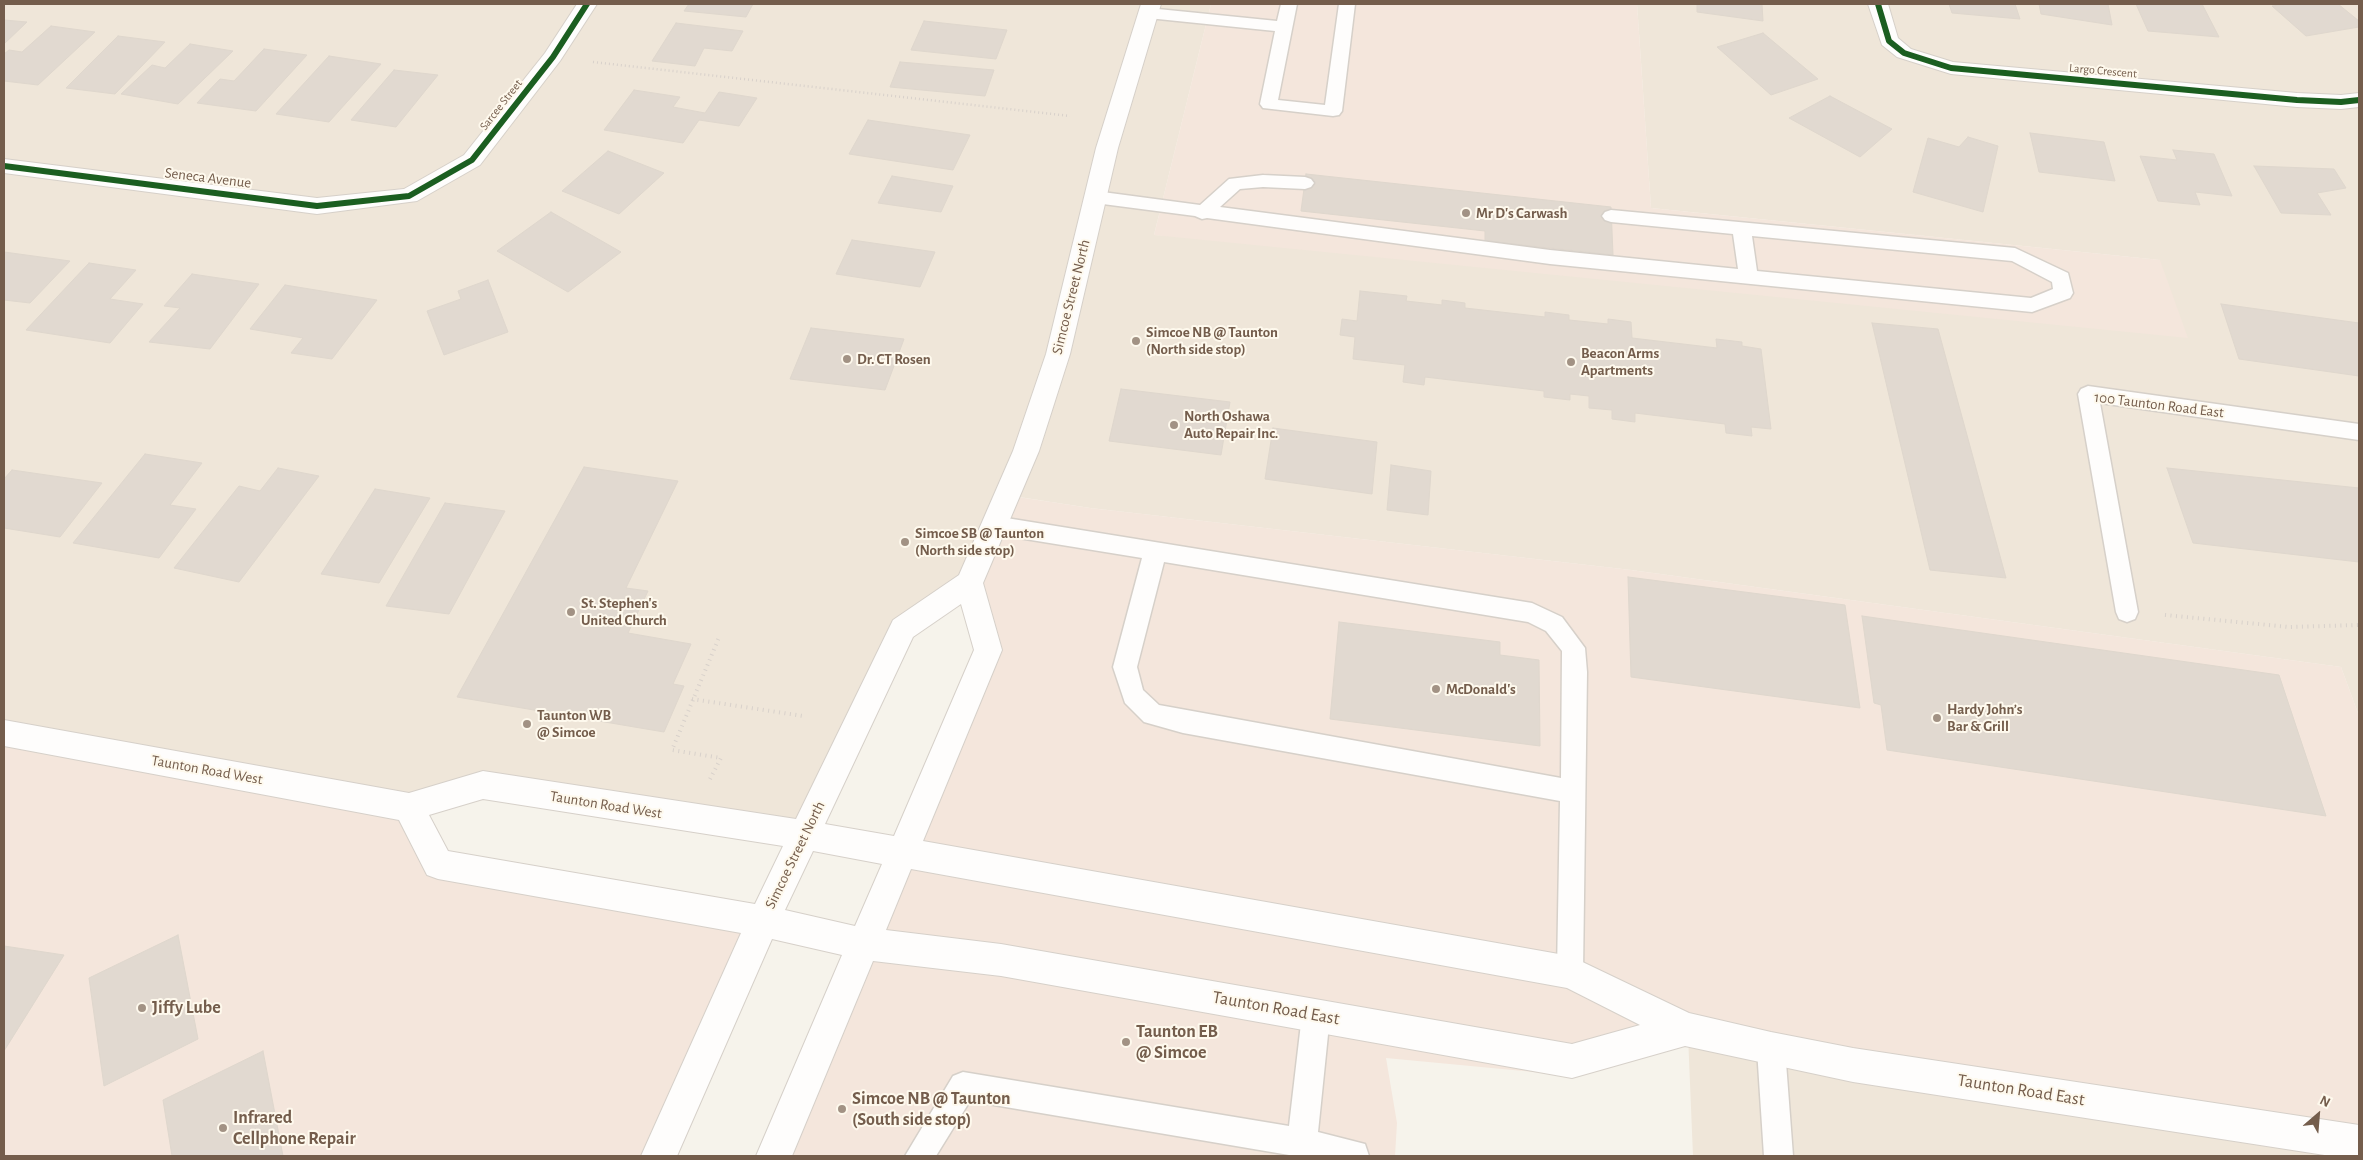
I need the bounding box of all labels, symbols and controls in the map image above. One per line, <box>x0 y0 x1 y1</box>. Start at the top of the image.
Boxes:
street label: Largo Crescent <box>2068 61 2138 81</box>
street label: Sarcee Street <box>477 77 525 133</box>
street label: Seneca Avenue <box>164 164 252 192</box>
place label: Mr D's Carwash <box>1476 204 1567 222</box>
marker: Mr D's Carwash <box>1460 207 1472 219</box>
street label: Simcoe Street North <box>1048 238 1094 356</box>
place label: Simcoe NB @ Taunton (North side stop) <box>1146 323 1278 358</box>
marker: Simcoe NB @ Taunton (North side stop) <box>1130 335 1142 347</box>
place label: Beacon Arms Apartments <box>1581 344 1659 379</box>
place label: Dr. CT Rosen <box>857 350 931 368</box>
marker: Dr. CT Rosen <box>841 353 853 365</box>
marker: Beacon Arms Apartments <box>1565 356 1577 368</box>
street label: 100 Taunton Road East <box>2093 388 2225 422</box>
place label: North Oshawa Auto Repair Inc. <box>1184 407 1278 442</box>
marker: North Oshawa Auto Repair Inc. <box>1168 419 1180 431</box>
place label: Simcoe SB @ Taunton (North side stop) <box>915 524 1044 559</box>
marker: Simcoe SB @ Taunton (North side stop) <box>899 536 911 548</box>
place label: St. Stephen's United Church <box>581 594 667 629</box>
marker: St. Stephen's United Church <box>565 606 577 618</box>
place label: McDonald's <box>1446 680 1516 698</box>
marker: McDonald's <box>1430 683 1442 695</box>
place label: Hardy John’s Bar & Grill <box>1947 700 2022 735</box>
place label: Taunton WB @ Simcoe <box>537 706 611 741</box>
marker: Hardy John’s Bar & Grill <box>1931 712 1943 724</box>
marker: Taunton WB @ Simcoe <box>521 718 533 730</box>
street label: Taunton Road West <box>150 751 264 789</box>
street label: Taunton Road West <box>549 787 663 823</box>
street label: Simcoe Street North <box>761 798 829 912</box>
street label: Taunton Road East <box>1211 986 1341 1030</box>
place label: Jiffy Lube <box>152 997 221 1019</box>
marker: Jiffy Lube <box>136 1002 148 1014</box>
place label: Taunton EB @ Simcoe <box>1136 1021 1218 1064</box>
marker: Taunton EB @ Simcoe <box>1120 1036 1132 1048</box>
street label: Taunton Road East <box>1956 1069 2086 1111</box>
place label: Simcoe NB @ Taunton (South side stop) <box>852 1088 1010 1130</box>
north arrow <box>2293 1090 2343 1140</box>
text: N <box>2317 1093 2332 1110</box>
marker: Simcoe NB @ Taunton (South side stop) <box>836 1103 848 1115</box>
place label: Infrared Cellphone Repair <box>233 1107 356 1150</box>
marker: Infrared Cellphone Repair <box>217 1122 229 1134</box>

